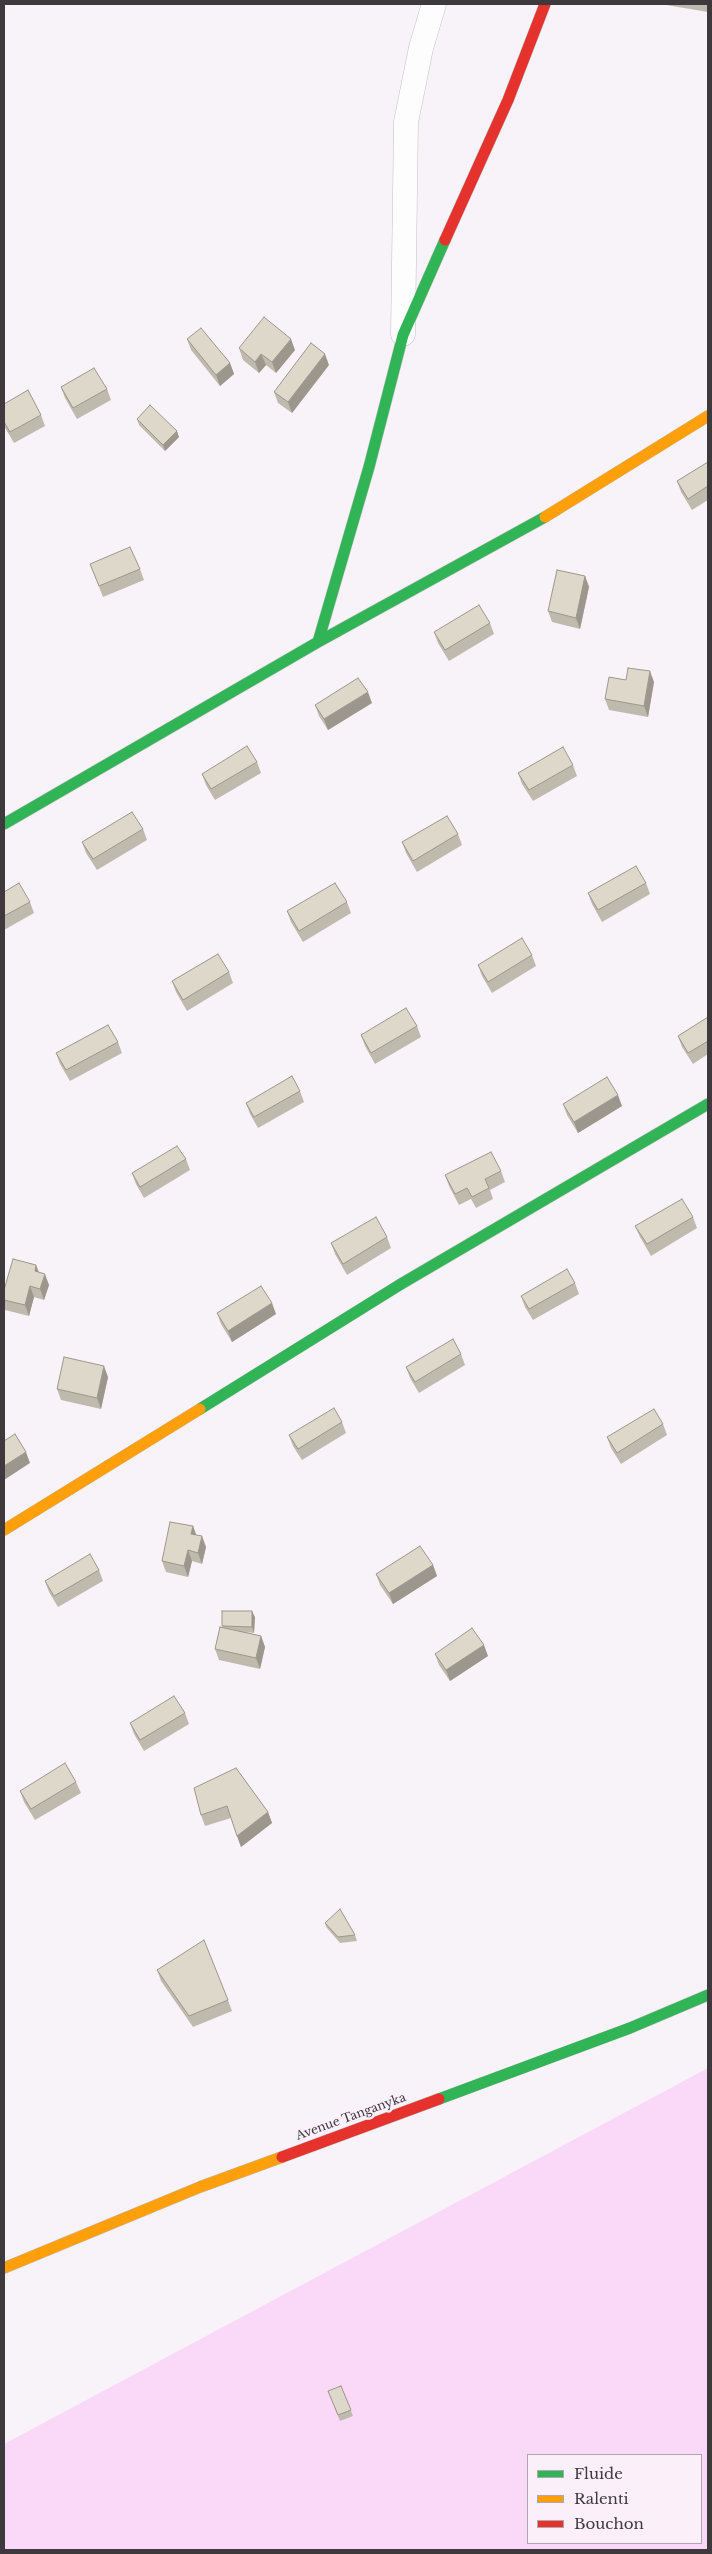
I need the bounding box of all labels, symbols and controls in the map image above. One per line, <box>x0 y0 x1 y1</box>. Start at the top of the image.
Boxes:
street label: Avenue Tanganyka <box>294 2090 408 2144</box>
legend <box>527 2454 702 2544</box>
text: Fluide <box>574 2464 623 2483</box>
text: Ralenti <box>574 2489 629 2508</box>
text: Bouchon <box>574 2514 644 2533</box>

